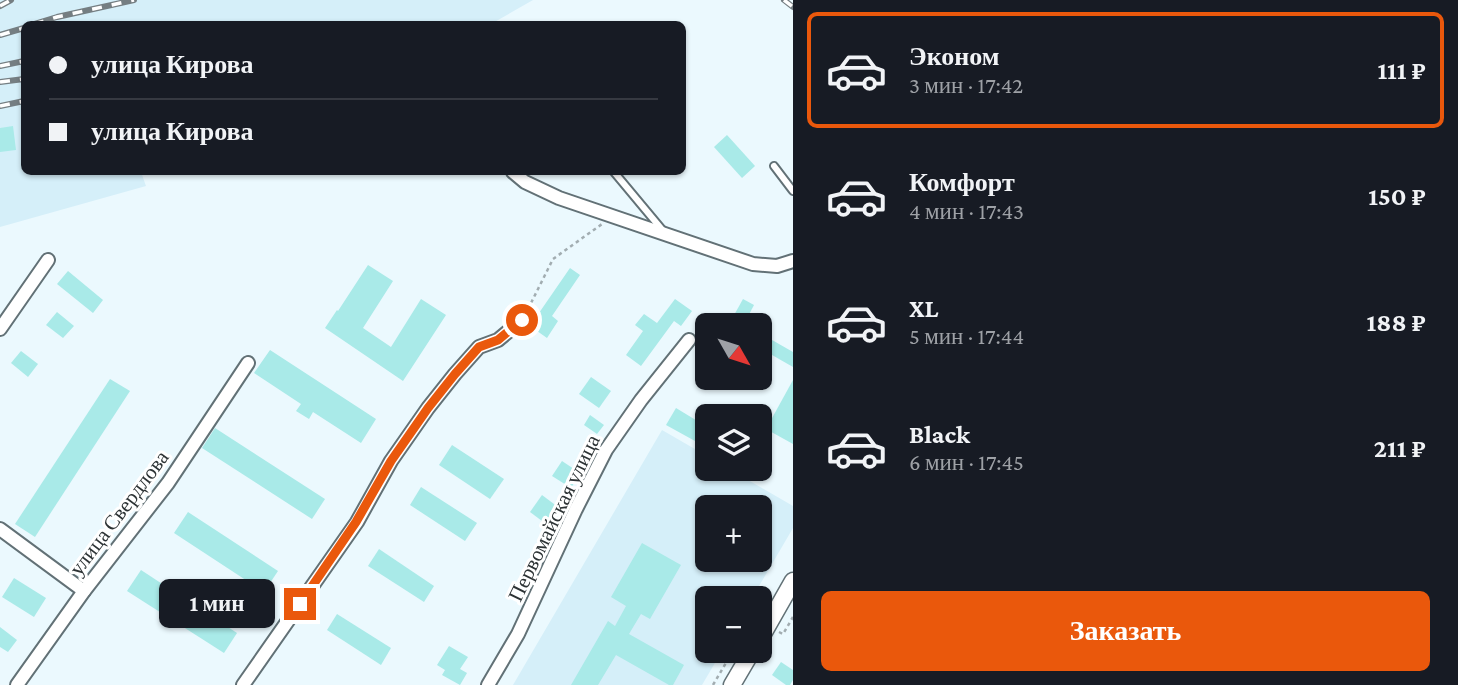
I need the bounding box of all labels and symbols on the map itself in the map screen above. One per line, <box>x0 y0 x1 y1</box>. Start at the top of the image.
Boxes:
route start <box>506 304 538 336</box>
north arrow <box>695 313 772 390</box>
street label: Первомайская улица <box>503 430 605 605</box>
street label: улица Свердлова <box>64 445 174 580</box>
callout: 1 мин <box>160 580 276 628</box>
route end <box>284 588 316 620</box>

